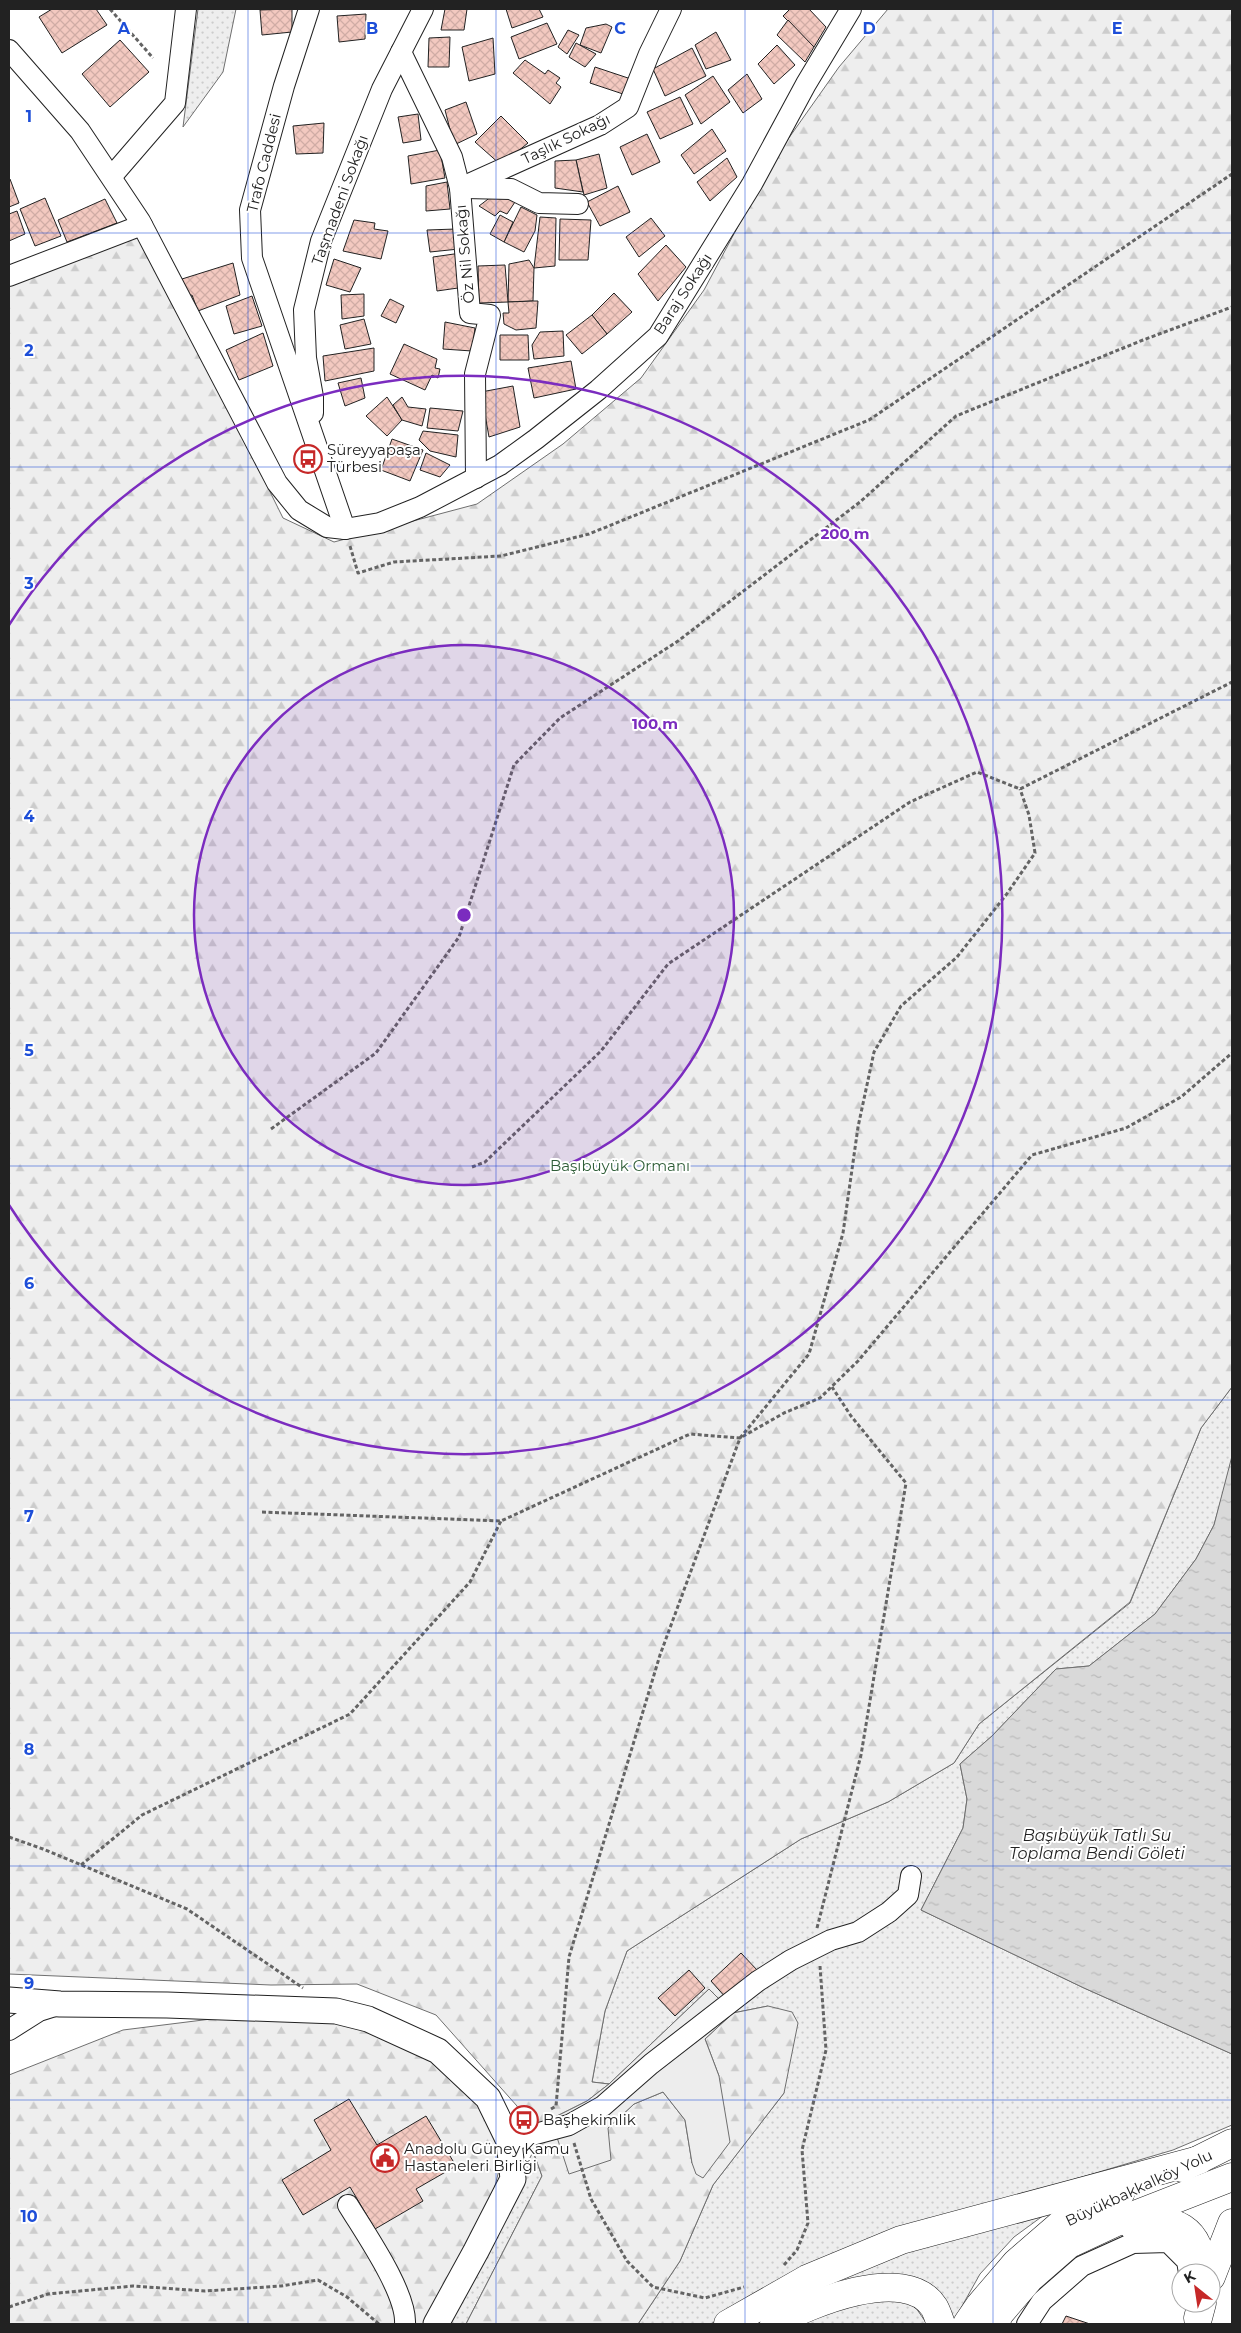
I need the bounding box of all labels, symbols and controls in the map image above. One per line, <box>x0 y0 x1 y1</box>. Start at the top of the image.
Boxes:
text: A <box>117 19 131 38</box>
text: B <box>366 19 378 38</box>
text: C <box>614 19 626 38</box>
text: D <box>862 19 876 38</box>
text: E <box>1112 19 1122 38</box>
text: 1 <box>26 107 32 126</box>
street label: Taşlık Sokağı <box>519 109 613 168</box>
street label: Trafo Caddesi <box>242 112 285 214</box>
street label: Taşmadeni Sokağı <box>307 132 372 267</box>
street label: Öz Nil Sokağı <box>451 204 478 304</box>
street label: Baraj Sokağı <box>649 250 716 338</box>
text: 2 <box>24 341 34 360</box>
place label: Süreyyapaşa Türbesi <box>327 440 421 476</box>
bus stop icon: Süreyyapaşa Türbesi <box>293 444 323 474</box>
text: 200 m <box>820 524 870 543</box>
text: 3 <box>23 574 34 593</box>
text: 100 m <box>632 714 678 733</box>
text: 4 <box>23 807 35 826</box>
centre of rings <box>455 906 473 924</box>
text: 5 <box>24 1041 34 1060</box>
park label: Başıbüyük Ormanı <box>550 1156 690 1175</box>
text: 6 <box>24 1274 34 1293</box>
text: 7 <box>24 1507 34 1526</box>
text: 8 <box>24 1740 34 1759</box>
water label: Başıbüyük Tatlı Su Toplama Bendi Göleti <box>1009 1826 1185 1863</box>
text: 9 <box>24 1974 34 1993</box>
bus stop icon: Başhekimlik <box>509 2105 539 2135</box>
place label: Başhekimlik <box>543 2110 636 2129</box>
place label: Anadolu Güney Kamu Hastaneleri Birliği <box>404 2139 570 2175</box>
public building icon: Anadolu Güney Kamu Hastaneleri Birliği <box>370 2143 400 2173</box>
street label: Büyükbakkalköy Yolu <box>1062 2145 1215 2230</box>
text: 10 <box>20 2207 38 2226</box>
north arrow <box>1171 2263 1221 2313</box>
text: K <box>1181 2266 1199 2287</box>

